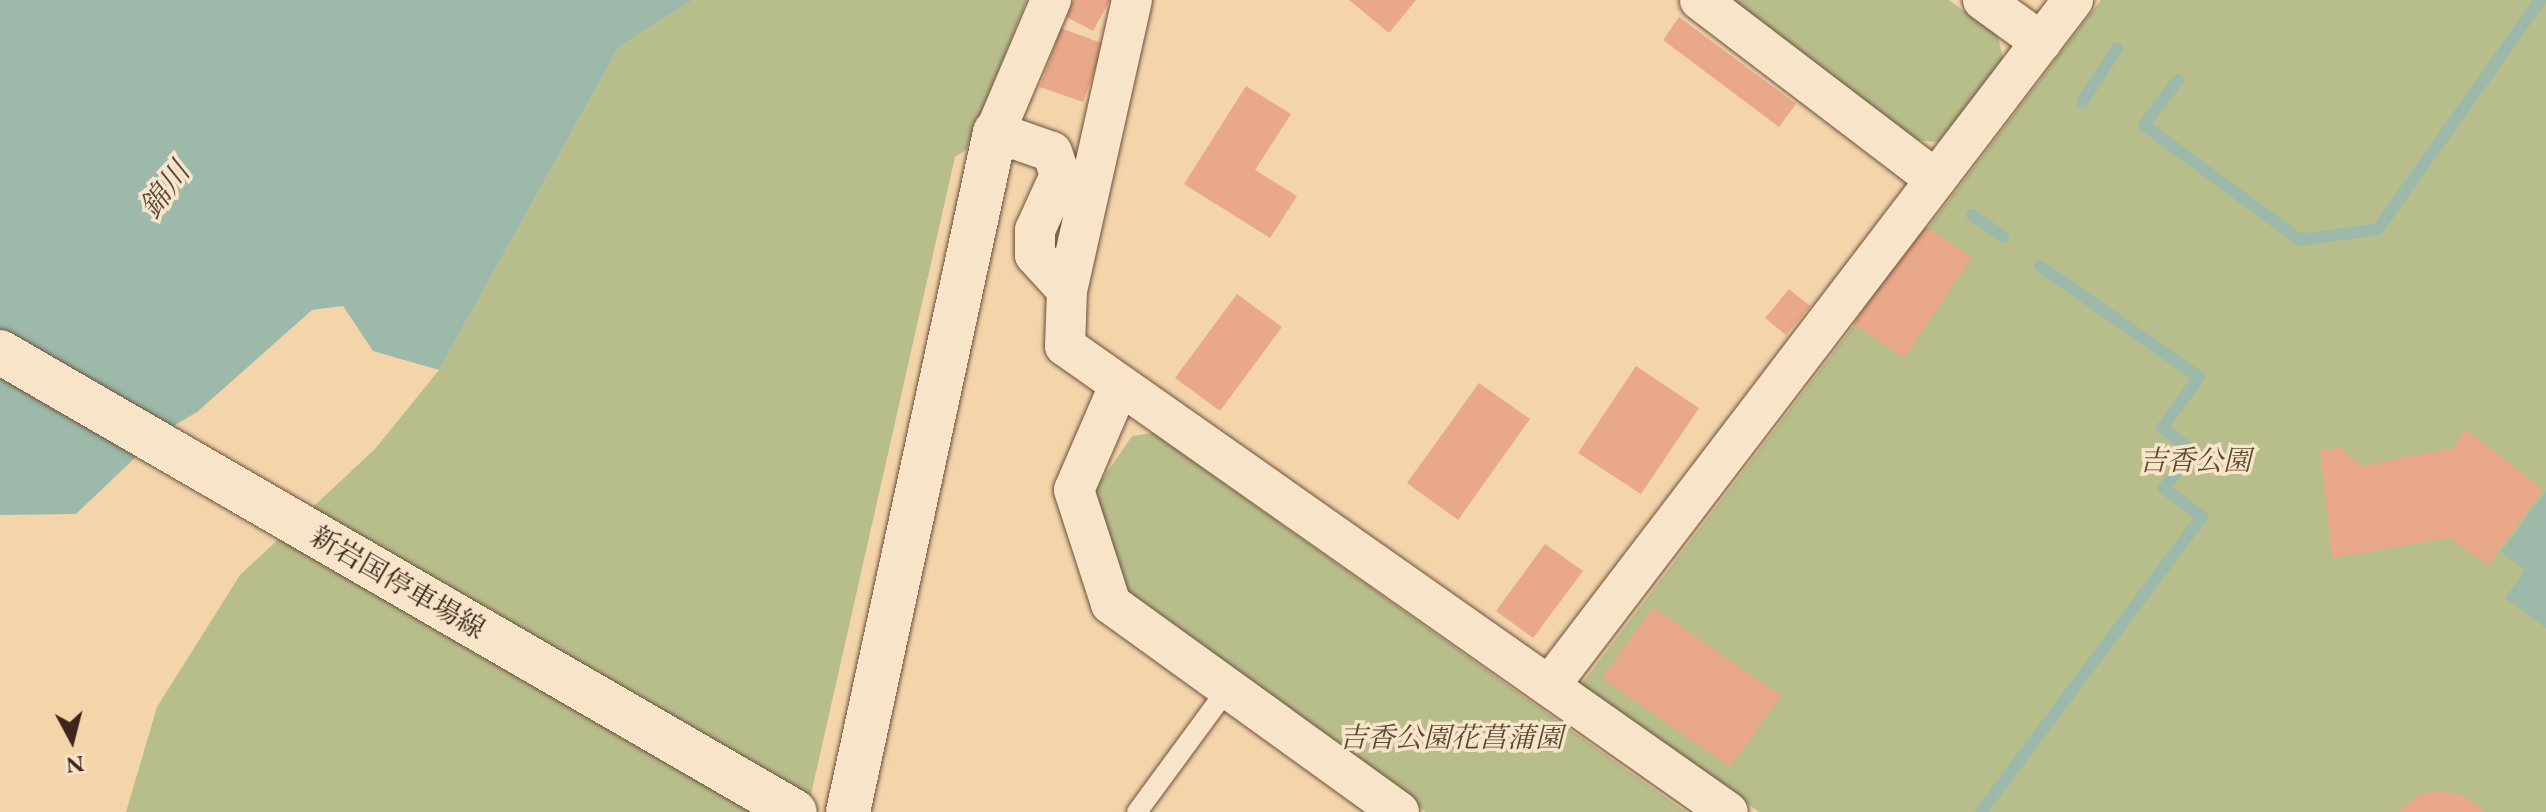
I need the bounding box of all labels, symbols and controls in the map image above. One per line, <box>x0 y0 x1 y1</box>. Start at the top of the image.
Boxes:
water label: 錦川 <box>133 155 197 225</box>
park label: 吉香公園 <box>2139 443 2251 477</box>
street label: 新岩国停車場線 <box>305 518 491 646</box>
north arrow <box>32 700 112 780</box>
park label: 吉香公園花菖蒲園 <box>1339 720 1563 754</box>
text: N <box>64 749 86 780</box>

